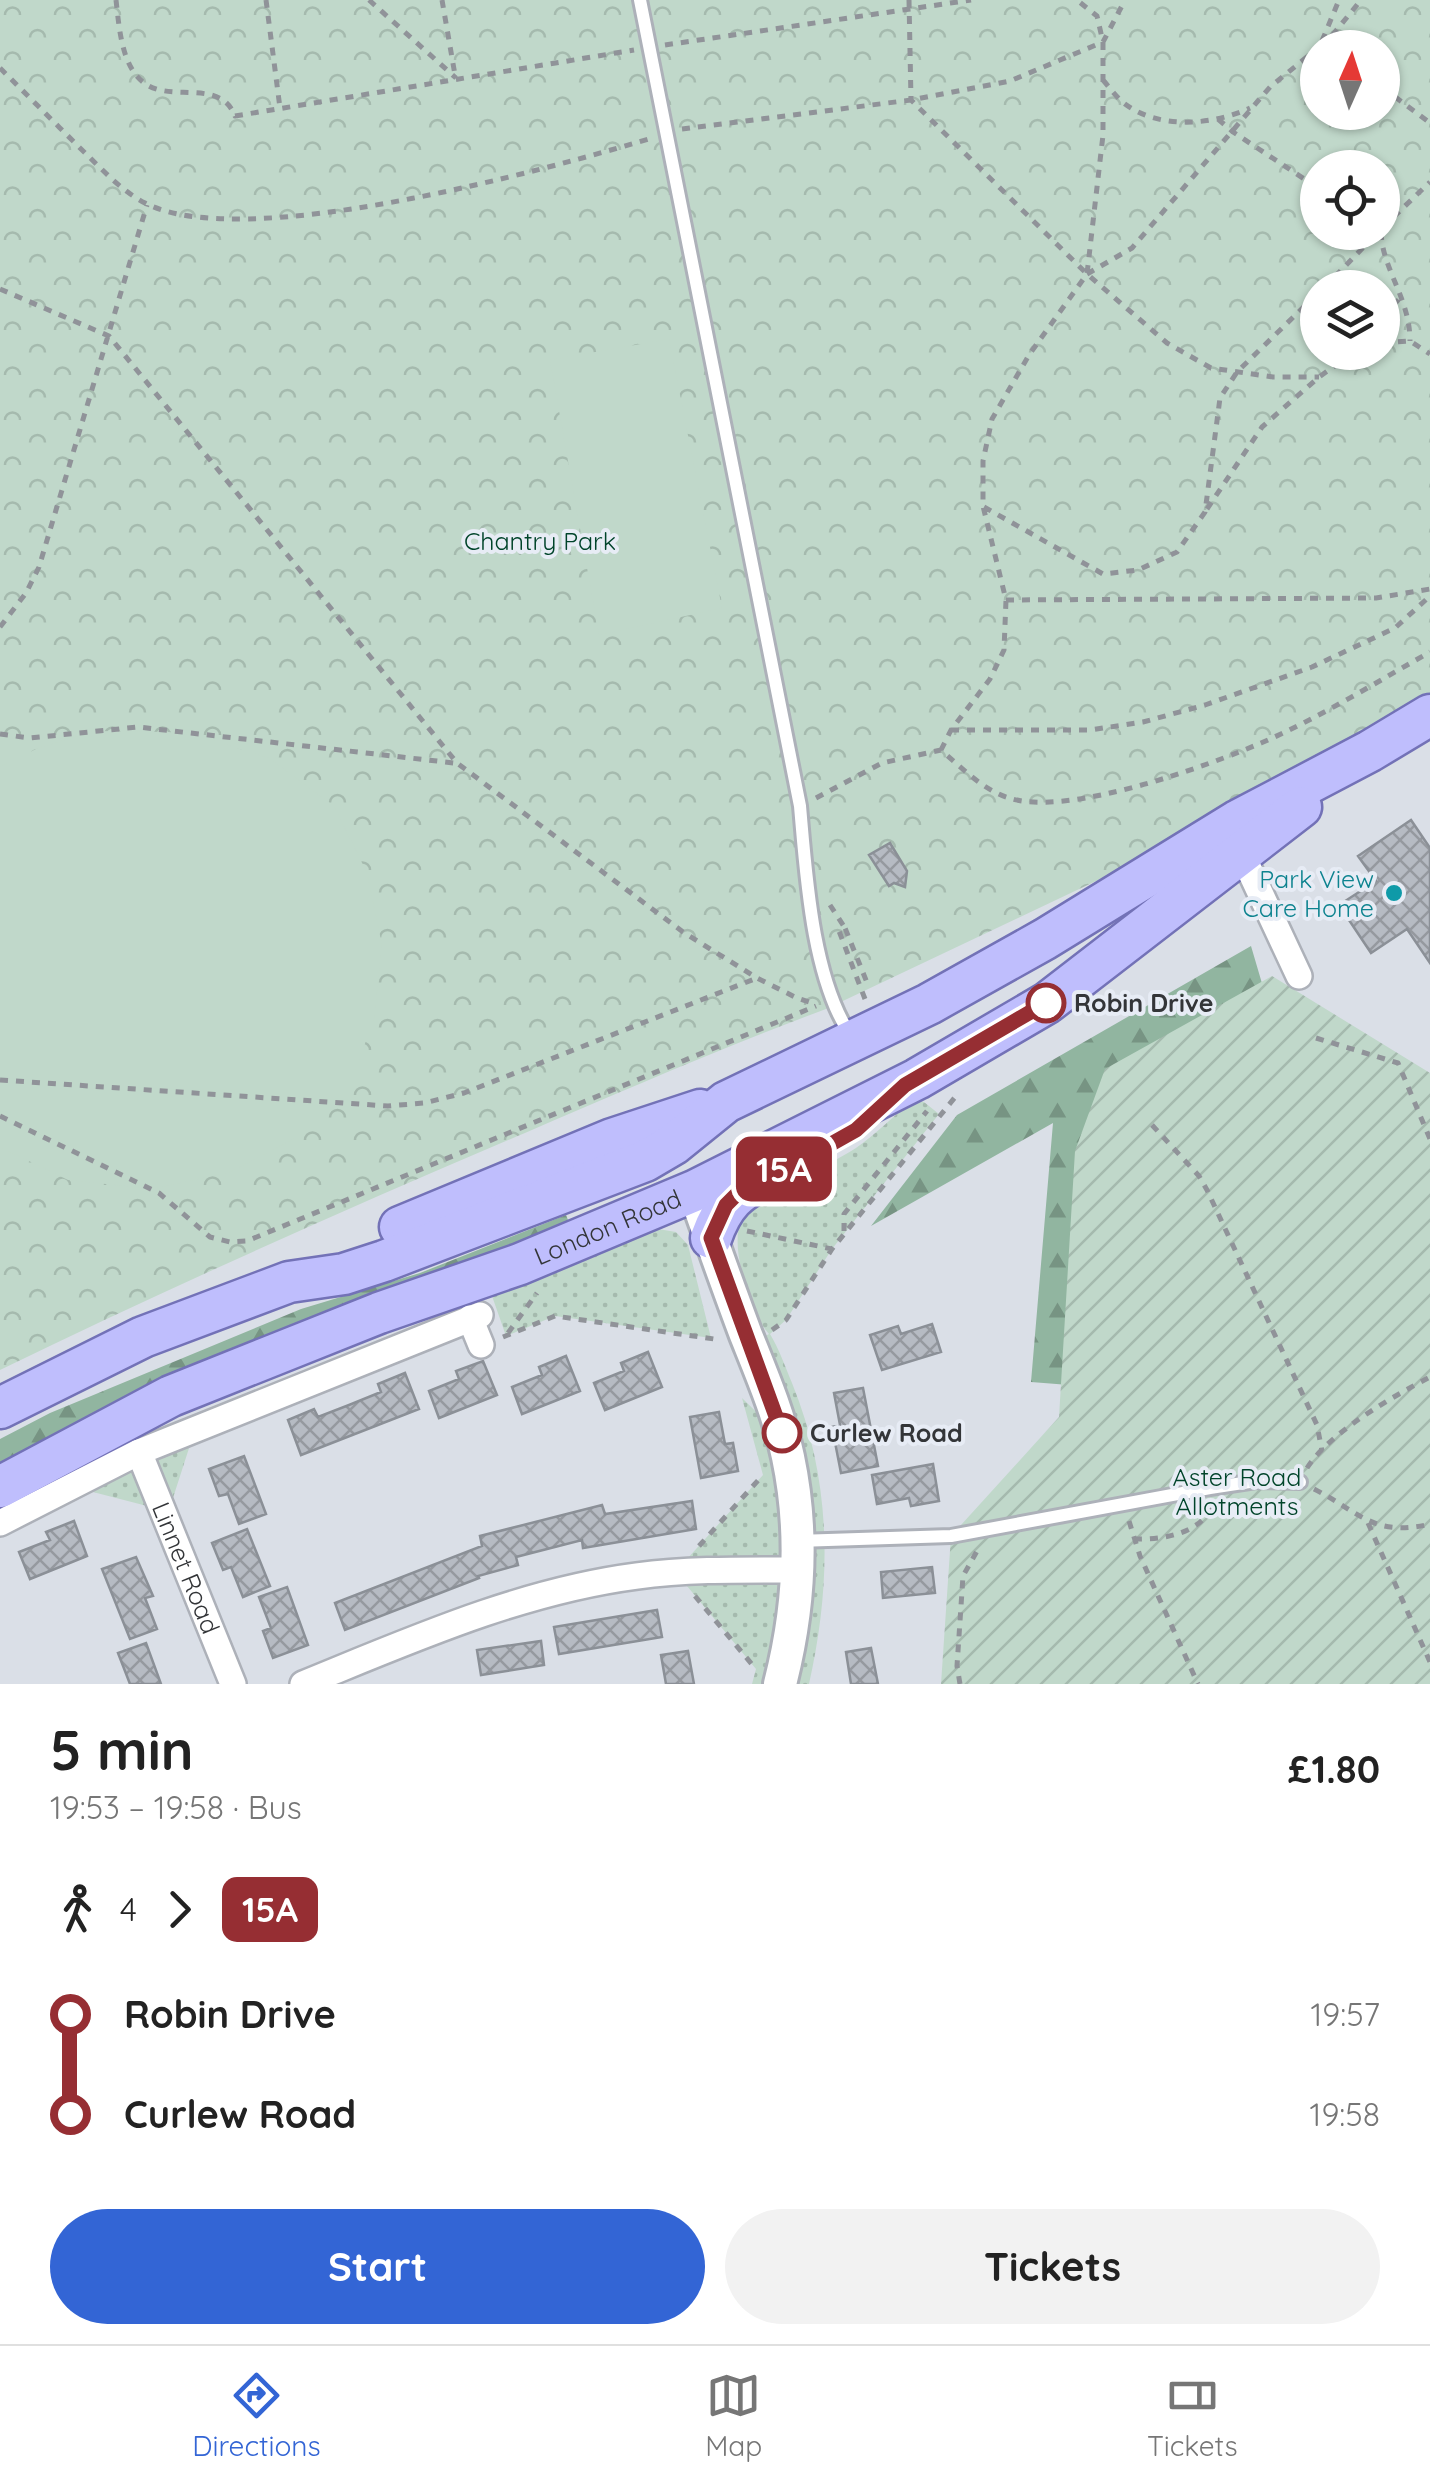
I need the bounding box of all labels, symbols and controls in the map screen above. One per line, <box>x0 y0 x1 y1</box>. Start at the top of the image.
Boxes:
north arrow <box>1300 30 1400 130</box>
map controls <box>1300 30 1400 370</box>
button: locate <box>1300 150 1400 250</box>
button: layers <box>1300 270 1400 370</box>
park label: Chantry Park <box>464 525 616 556</box>
place label: Park View Care Home <box>1242 863 1374 923</box>
marker: Park View Care Home <box>1383 882 1405 904</box>
marker: Robin Drive <box>1027 984 1065 1022</box>
place label: Robin Drive <box>1074 987 1213 1018</box>
line badge: 15A <box>726 1136 842 1202</box>
text: 15A <box>756 1147 812 1191</box>
street label: London Road <box>529 1182 686 1271</box>
marker: Curlew Road <box>763 1414 801 1452</box>
place label: Curlew Road <box>810 1417 963 1448</box>
park label: Aster Road Allotments <box>1173 1461 1301 1521</box>
street label: Linnet Road <box>146 1497 227 1638</box>
text: 5 min <box>50 1715 194 1784</box>
text: £1.80 <box>1288 1745 1380 1793</box>
text: 19:53 – 19:58 · Bus <box>50 1787 302 1827</box>
icon: walk <box>50 1882 105 1937</box>
icon: forward <box>152 1882 207 1937</box>
text: 15A <box>242 1887 298 1931</box>
text: 4 <box>120 1889 137 1929</box>
text: Robin Drive <box>124 1990 336 2038</box>
text: 19:57 <box>1310 1994 1380 2034</box>
text: Curlew Road <box>124 2090 356 2138</box>
text: 19:58 <box>1310 2094 1380 2134</box>
button: Start <box>50 2209 705 2324</box>
button: Tickets <box>725 2209 1380 2324</box>
tab: Directions <box>192 2368 321 2463</box>
tab: Map <box>705 2368 762 2463</box>
tab: Tickets <box>1147 2368 1238 2463</box>

